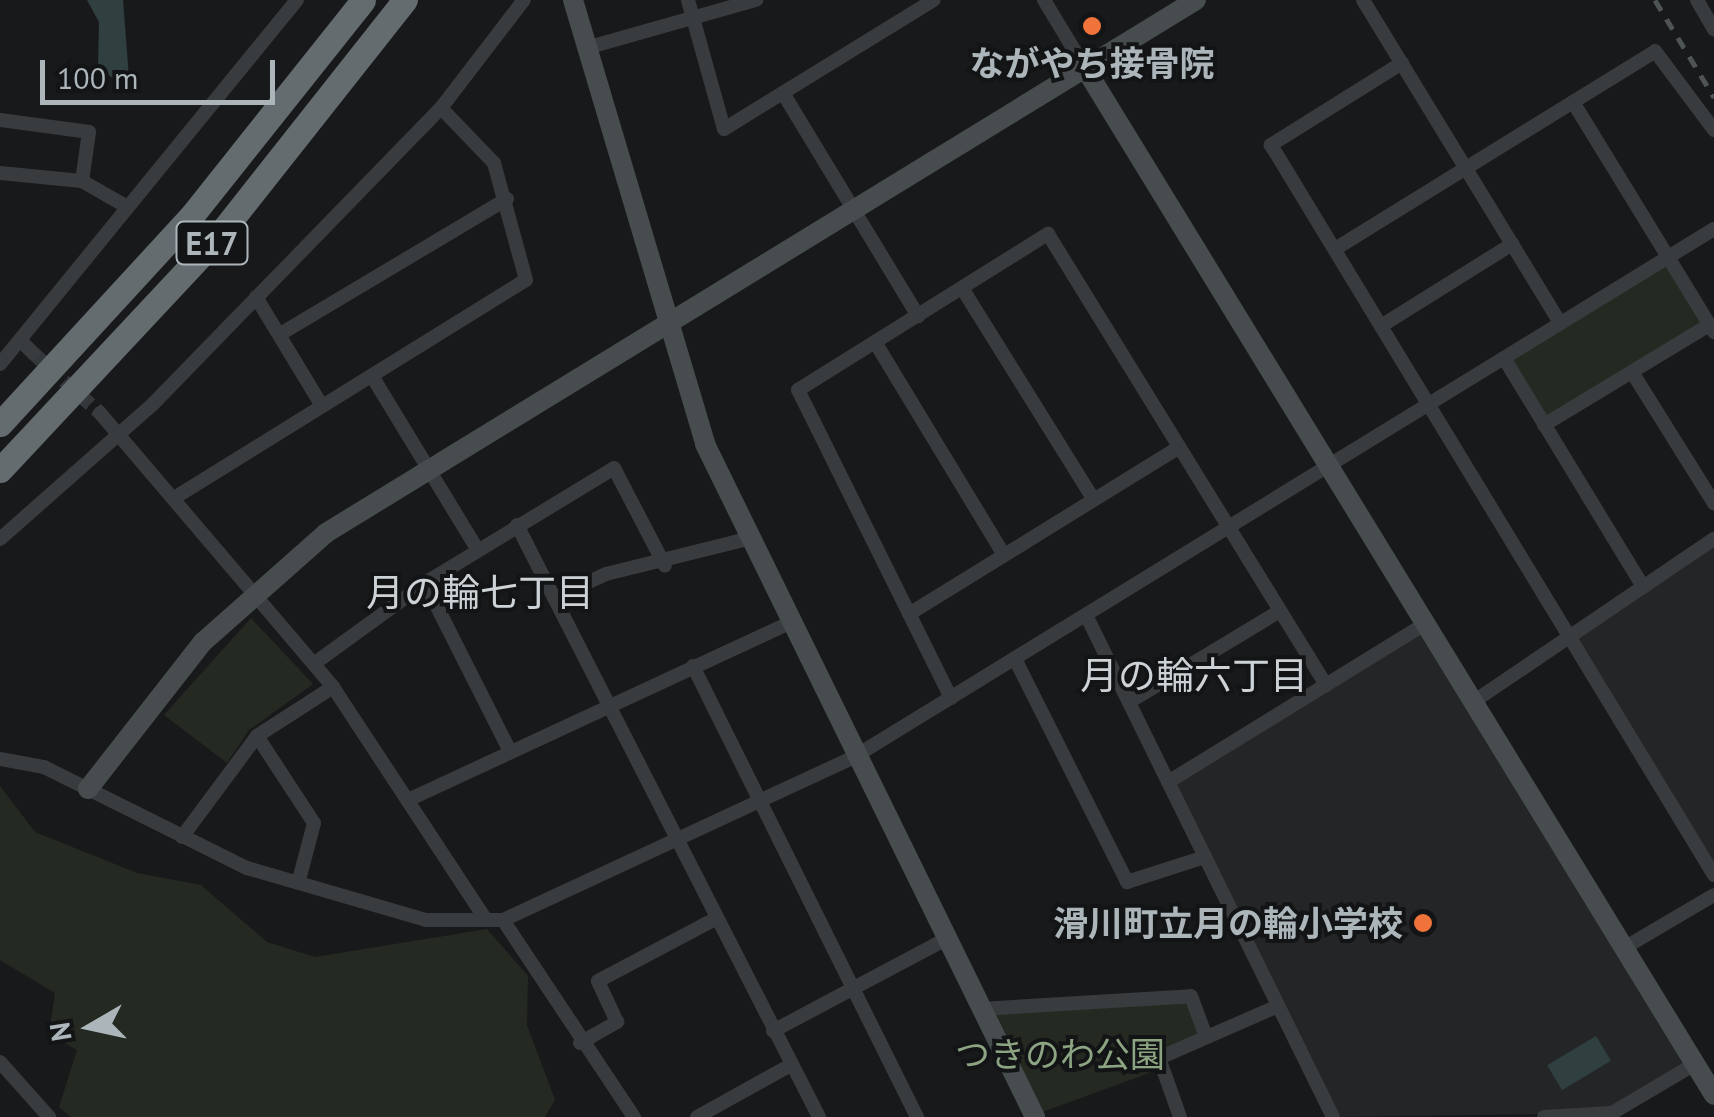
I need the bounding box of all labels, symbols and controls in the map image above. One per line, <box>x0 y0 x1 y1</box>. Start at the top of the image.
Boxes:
marker: ながやち接骨院 <box>1081 15 1103 37</box>
scale bar <box>45 40 280 102</box>
place label: ながやち接骨院 <box>970 42 1214 84</box>
text: 100 m <box>57 58 138 97</box>
road number: E17 <box>174 216 250 270</box>
district label: 月の輪七丁目 <box>366 569 594 615</box>
district label: 月の輪六丁目 <box>1080 652 1308 698</box>
place label: 滑川町立月の輪小学校 <box>1053 902 1403 944</box>
marker: 滑川町立月の輪小学校 <box>1412 912 1434 934</box>
north arrow <box>40 977 140 1077</box>
text: N <box>40 1020 80 1044</box>
park label: つきのわ公園 <box>955 1033 1165 1075</box>

